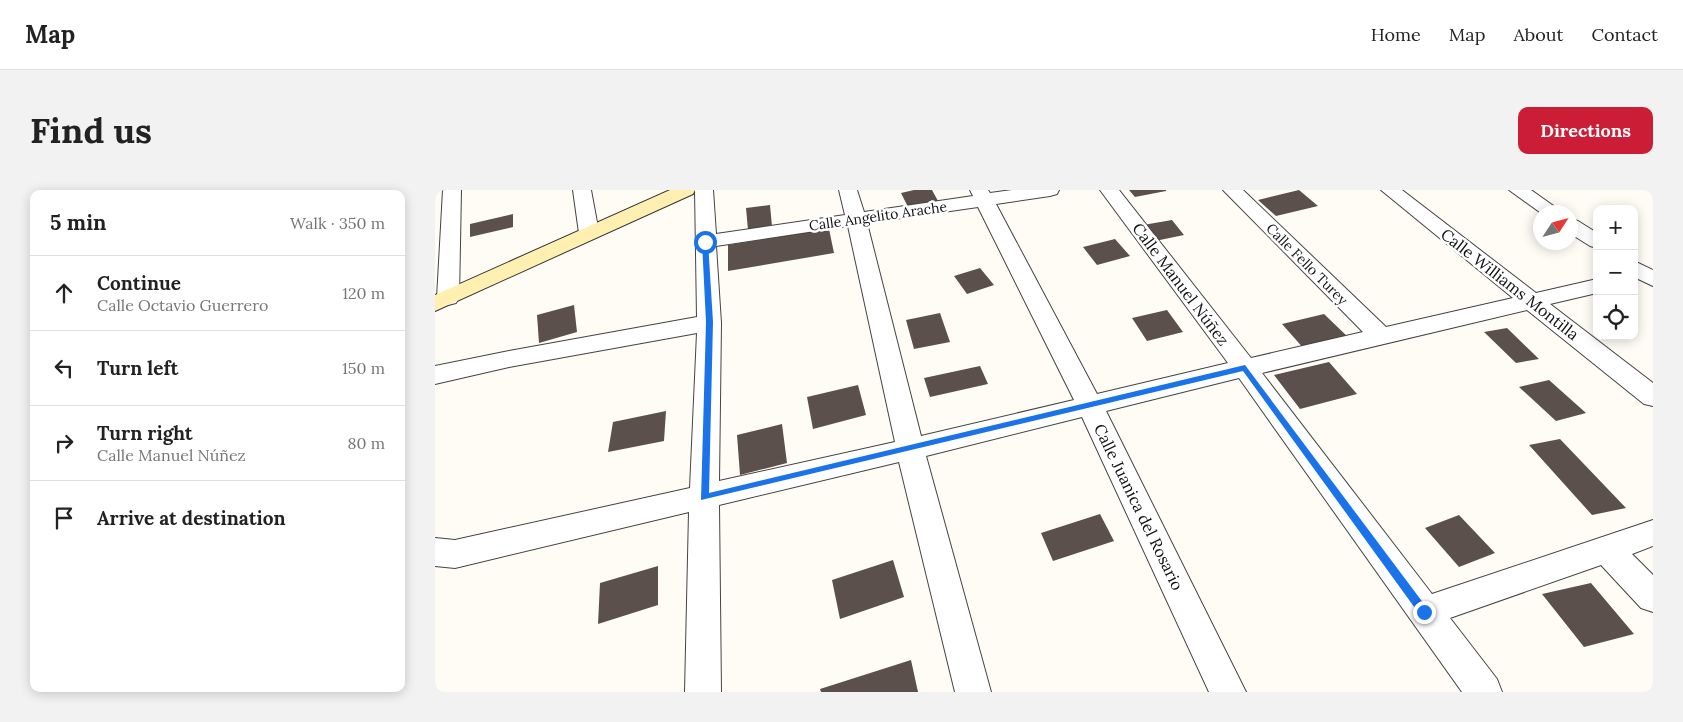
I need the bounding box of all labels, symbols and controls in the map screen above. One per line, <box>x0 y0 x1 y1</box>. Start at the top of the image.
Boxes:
text: Map <box>25 19 75 50</box>
text: Home <box>1371 23 1421 46</box>
text: Map <box>1449 23 1485 46</box>
text: About <box>1513 23 1563 46</box>
text: Contact <box>1591 23 1658 46</box>
button: Directions <box>1518 107 1653 154</box>
text: Find us <box>30 108 152 153</box>
street label: Calle Angelito Arache <box>808 197 949 235</box>
north arrow <box>1533 205 1578 250</box>
map controls <box>1593 205 1638 340</box>
button: + <box>1593 205 1638 250</box>
text: 5 min <box>50 209 106 236</box>
text: Walk · 350 m <box>290 213 385 233</box>
street label: Calle Manuel Núñez <box>1128 219 1234 349</box>
street label: Calle Fello Turey <box>1262 219 1352 309</box>
street label: Calle Williams Montilla <box>1437 224 1583 344</box>
route start <box>694 231 717 254</box>
button: − <box>1593 250 1638 295</box>
text: Continue <box>97 271 181 295</box>
icon: ahead <box>50 279 78 307</box>
text: 120 m <box>342 283 385 303</box>
text: Calle Octavio Guerrero <box>97 295 268 315</box>
button: locate <box>1593 295 1638 340</box>
icon: left <box>50 354 78 382</box>
text: Turn left <box>97 356 178 380</box>
text: 150 m <box>342 358 385 378</box>
text: Turn right <box>97 421 193 445</box>
street label: Calle Juanica del Rosario <box>1090 421 1188 593</box>
icon: right <box>50 429 78 457</box>
text: 80 m <box>348 433 385 453</box>
text: Calle Manuel Núñez <box>97 445 246 465</box>
icon: arrive <box>50 504 78 532</box>
text: Arrive at destination <box>97 506 286 530</box>
route end <box>1413 601 1436 624</box>

